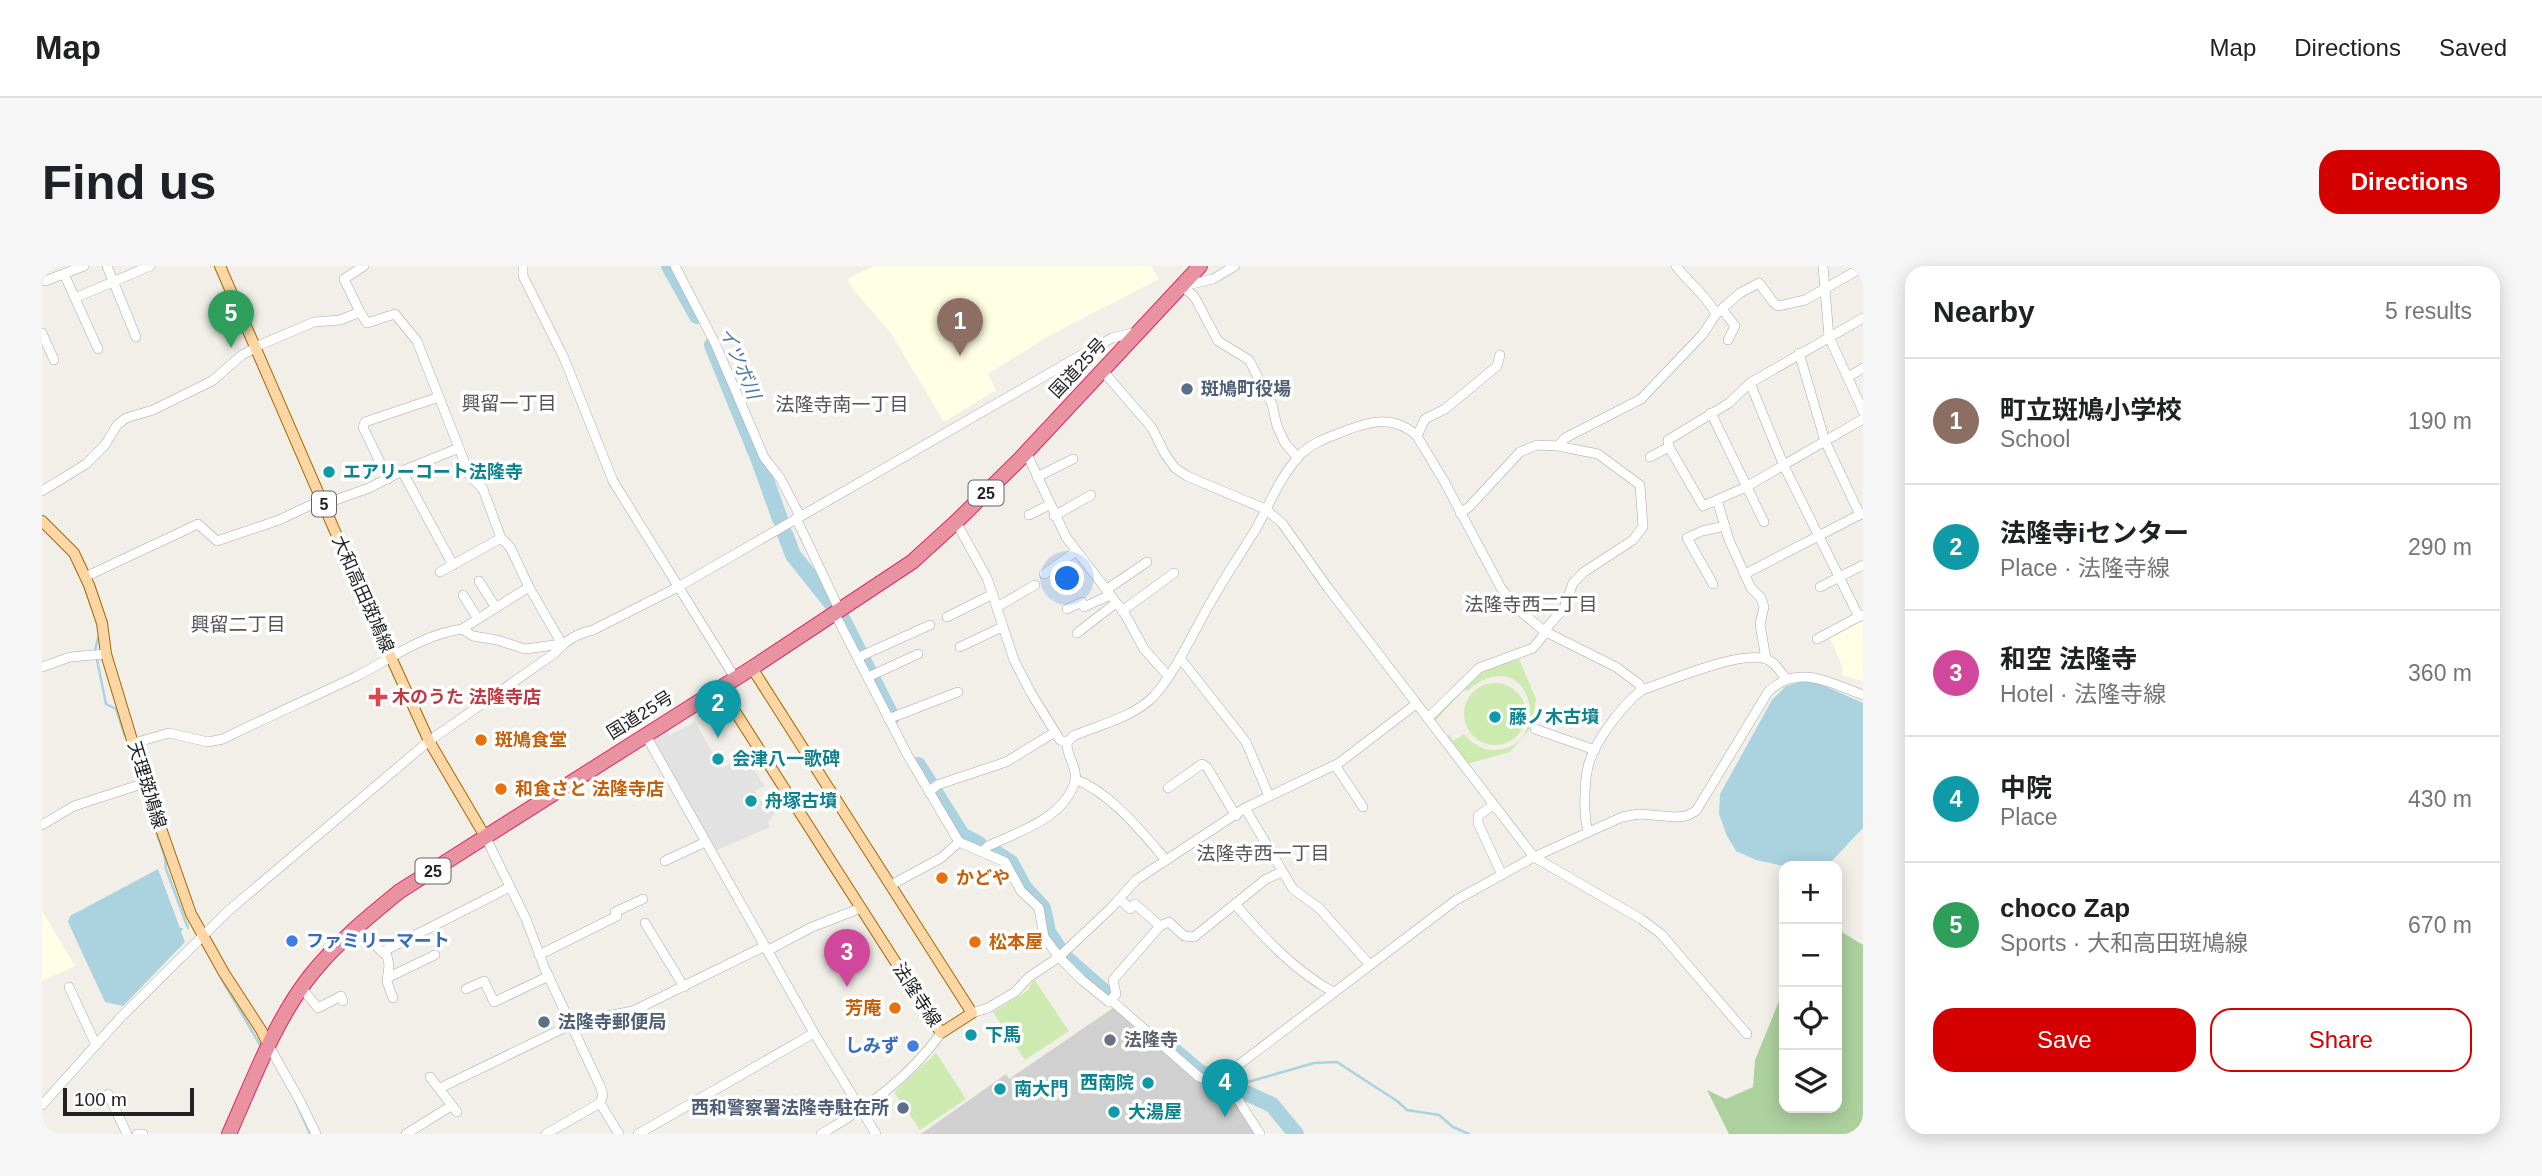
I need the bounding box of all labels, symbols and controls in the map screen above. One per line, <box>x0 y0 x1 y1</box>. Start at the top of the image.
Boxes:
text: Map <box>35 29 101 66</box>
text: Map <box>2210 34 2256 61</box>
text: Directions <box>2294 34 2401 61</box>
text: Saved <box>2439 34 2507 61</box>
button: Directions <box>2319 150 2500 214</box>
text: Find us <box>42 155 216 209</box>
pin: 5 <box>208 290 254 348</box>
text: Nearby <box>1933 295 2035 328</box>
pin: 1 <box>937 298 983 356</box>
text: 5 results <box>2385 298 2472 324</box>
water label: イツボ川 <box>715 324 765 404</box>
street label: 国道25号 <box>1045 334 1111 402</box>
place label: 斑鳩町役場 <box>1201 379 1291 399</box>
marker: 斑鳩町役場 <box>1179 381 1195 397</box>
district label: 興留一丁目 <box>461 393 557 414</box>
district label: 法隆寺南一丁目 <box>775 394 909 415</box>
text: 町立斑鳩小学校 <box>2000 395 2182 425</box>
text: 1 <box>1950 408 1962 434</box>
text: 190 m <box>2408 408 2472 434</box>
text: School <box>2000 426 2070 452</box>
place label: エアリーコート法隆寺 <box>343 462 523 482</box>
marker: エアリーコート法隆寺 <box>321 464 337 480</box>
road number: 25 <box>968 481 1004 506</box>
road number: 5 <box>312 492 336 516</box>
text: 法隆寺iセンター <box>2000 518 2189 548</box>
street label: 大和高田斑鳩線 <box>328 532 398 656</box>
text: 2 <box>1950 534 1962 560</box>
text: 290 m <box>2408 534 2472 560</box>
text: Place · 法隆寺線 <box>2000 555 2170 581</box>
your location <box>1050 561 1084 595</box>
district label: 法隆寺西二丁目 <box>1464 594 1598 615</box>
district label: 興留二丁目 <box>190 614 286 635</box>
text: 和空 法隆寺 <box>2000 644 2137 674</box>
text: 3 <box>1950 660 1962 686</box>
text: 360 m <box>2408 660 2472 686</box>
pin: 2 <box>695 680 741 738</box>
text: Hotel · 法隆寺線 <box>2000 681 2166 707</box>
place label: 木のうた 法隆寺店 <box>392 687 541 707</box>
street label: 国道25号 <box>603 687 677 743</box>
marker: 木のうた 法隆寺店 <box>370 689 386 705</box>
place label: 藤ノ木古墳 <box>1509 707 1599 727</box>
marker: 藤ノ木古墳 <box>1487 709 1503 725</box>
place label: 斑鳩食堂 <box>495 730 567 750</box>
marker: 斑鳩食堂 <box>473 732 489 748</box>
street label: 天理斑鳩線 <box>124 739 170 831</box>
place label: 会津八一歌碑 <box>732 749 840 769</box>
marker: 会津八一歌碑 <box>710 751 726 767</box>
text: 中院 <box>2000 773 2052 803</box>
place label: 和食さと 法隆寺店 <box>515 779 664 799</box>
marker: 和食さと 法隆寺店 <box>493 781 509 797</box>
text: 4 <box>1950 786 1962 812</box>
text: 430 m <box>2408 786 2472 812</box>
place label: 舟塚古墳 <box>765 791 837 811</box>
marker: 舟塚古墳 <box>743 793 759 809</box>
text: Place <box>2000 804 2058 830</box>
district label: 法隆寺西一丁目 <box>1196 843 1330 864</box>
road number: 25 <box>416 858 450 884</box>
map controls <box>1779 861 1842 1113</box>
button: + <box>1779 861 1842 924</box>
place label: かどや <box>956 868 1010 888</box>
marker: かどや <box>934 870 950 886</box>
text: choco Zap <box>2000 893 2130 923</box>
text: 5 <box>1950 912 1962 938</box>
text: 670 m <box>2408 912 2472 938</box>
button: − <box>1779 924 1842 987</box>
pin: 3 <box>824 929 870 987</box>
text: Sports · 大和高田斑鳩線 <box>2000 930 2248 956</box>
place label: ファミリーマート <box>306 931 450 951</box>
place label: 松本屋 <box>989 932 1043 952</box>
marker: ファミリーマート <box>284 933 300 949</box>
marker: 松本屋 <box>967 934 983 950</box>
street label: 法隆寺線 <box>889 959 945 1031</box>
button: locate <box>1779 987 1842 1050</box>
place label: 芳庵 <box>845 998 881 1018</box>
marker: 芳庵 <box>887 1000 903 1016</box>
button: Save <box>1933 1008 2196 1072</box>
button: Share <box>2210 1008 2472 1072</box>
place label: 法隆寺郵便局 <box>558 1012 666 1032</box>
marker: 法隆寺郵便局 <box>536 1014 552 1030</box>
place label: 下馬 <box>985 1025 1021 1045</box>
marker: 下馬 <box>963 1027 979 1043</box>
place label: 法隆寺 <box>1124 1030 1178 1050</box>
marker: 法隆寺 <box>1102 1032 1118 1048</box>
place label: しみず <box>845 1035 899 1056</box>
marker: しみず <box>905 1038 921 1054</box>
button: layers <box>1779 1050 1842 1113</box>
pin: 4 <box>1202 1059 1248 1117</box>
place label: 西南院 <box>1080 1073 1134 1093</box>
marker: 西南院 <box>1140 1075 1156 1091</box>
place label: 南大門 <box>1014 1079 1068 1099</box>
marker: 南大門 <box>992 1081 1008 1097</box>
scale bar <box>63 1085 194 1117</box>
text: 100 m <box>74 1089 127 1110</box>
place label: 西和警察署法隆寺駐在所 <box>691 1098 889 1118</box>
marker: 西和警察署法隆寺駐在所 <box>895 1100 911 1116</box>
place label: 大湯屋 <box>1128 1102 1182 1122</box>
marker: 大湯屋 <box>1106 1104 1122 1120</box>

